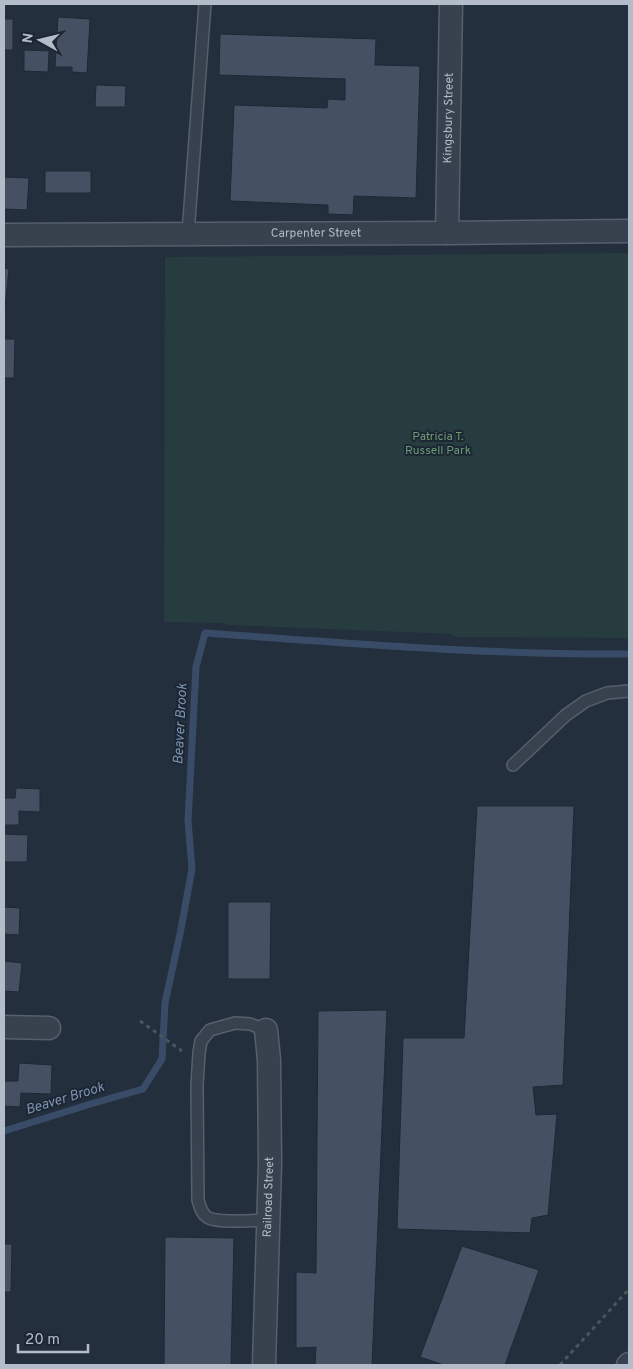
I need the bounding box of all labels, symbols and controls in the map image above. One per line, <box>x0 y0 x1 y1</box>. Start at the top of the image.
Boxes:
north arrow <box>15 15 65 65</box>
text: N <box>19 32 38 45</box>
street label: Kingsbury Street <box>440 72 458 164</box>
street label: Carpenter Street <box>271 225 361 242</box>
park label: Patricia T. Russell Park <box>405 429 471 459</box>
water label: Beaver Brook <box>170 682 192 765</box>
water label: Beaver Brook <box>24 1079 107 1119</box>
street label: Railroad Street <box>260 1157 278 1238</box>
scale bar <box>18 1322 88 1354</box>
text: 20 m <box>25 1331 60 1350</box>

